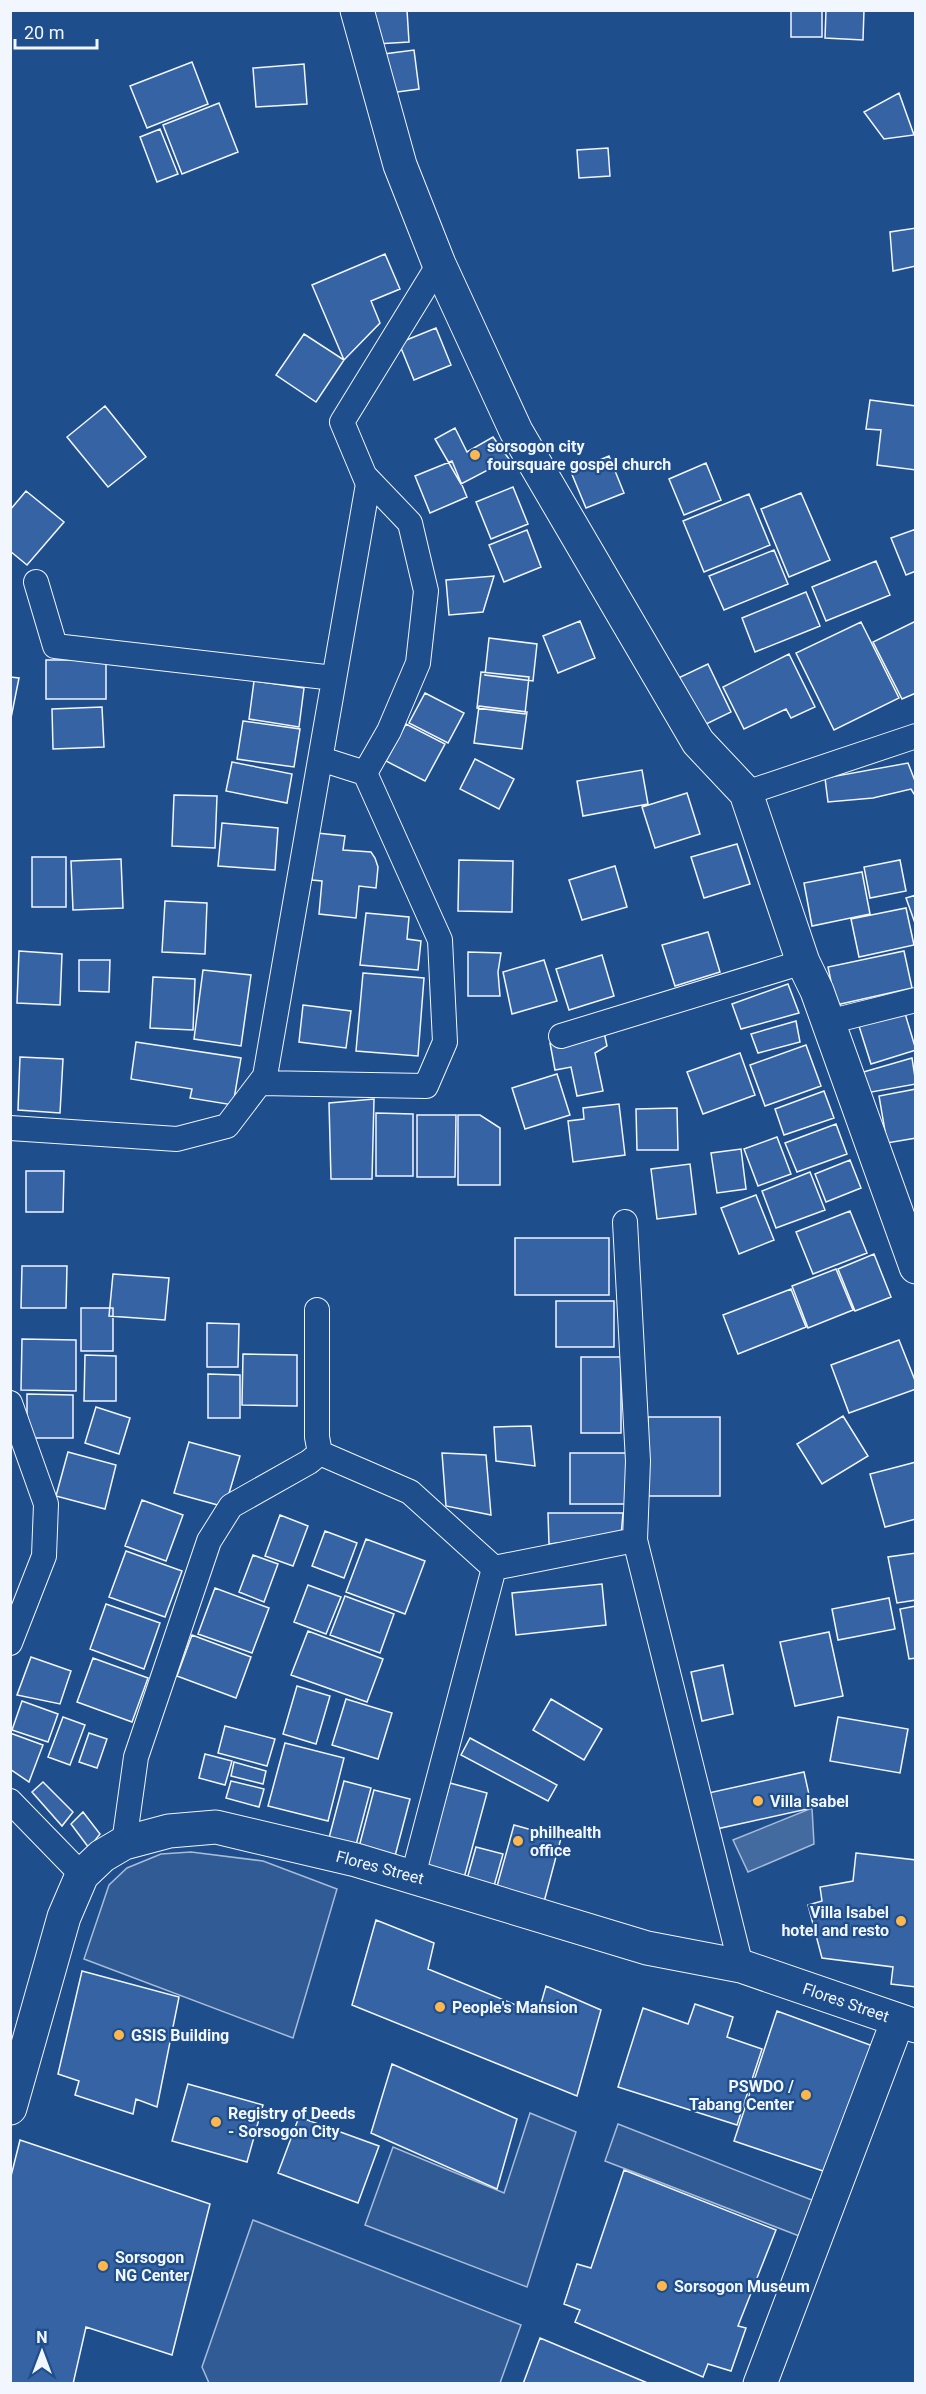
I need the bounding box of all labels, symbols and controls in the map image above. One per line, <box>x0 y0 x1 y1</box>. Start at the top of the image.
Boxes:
scale bar <box>15 12 98 50</box>
text: 20 m <box>24 22 64 43</box>
place label: sorsogon city foursquare gospel church <box>487 437 671 474</box>
marker: sorsogon city foursquare gospel church <box>468 448 482 462</box>
place label: Villa Isabel <box>770 1792 849 1811</box>
marker: Villa Isabel <box>751 1794 765 1808</box>
place label: philhealth office <box>530 1823 601 1860</box>
marker: philhealth office <box>511 1834 525 1848</box>
street label: Flores Street <box>334 1847 426 1888</box>
place label: Villa Isabel hotel and resto <box>781 1903 889 1940</box>
marker: Villa Isabel hotel and resto <box>894 1914 908 1928</box>
street label: Flores Street <box>800 1979 892 2026</box>
place label: People's Mansion <box>452 1998 578 2017</box>
marker: People's Mansion <box>433 2000 447 2014</box>
place label: GSIS Building <box>131 2026 229 2045</box>
marker: GSIS Building <box>112 2028 126 2042</box>
place label: PSWDO / Tabang Center <box>689 2077 794 2114</box>
marker: PSWDO / Tabang Center <box>799 2088 813 2102</box>
place label: Registry of Deeds - Sorsogon City <box>228 2104 356 2141</box>
marker: Registry of Deeds - Sorsogon City <box>209 2115 223 2129</box>
place label: Sorsogon NG Center <box>115 2248 189 2285</box>
marker: Sorsogon NG Center <box>96 2259 110 2273</box>
place label: Sorsogon Museum <box>674 2277 810 2296</box>
marker: Sorsogon Museum <box>655 2279 669 2293</box>
north arrow <box>12 2322 72 2382</box>
text: N <box>36 2328 48 2347</box>

